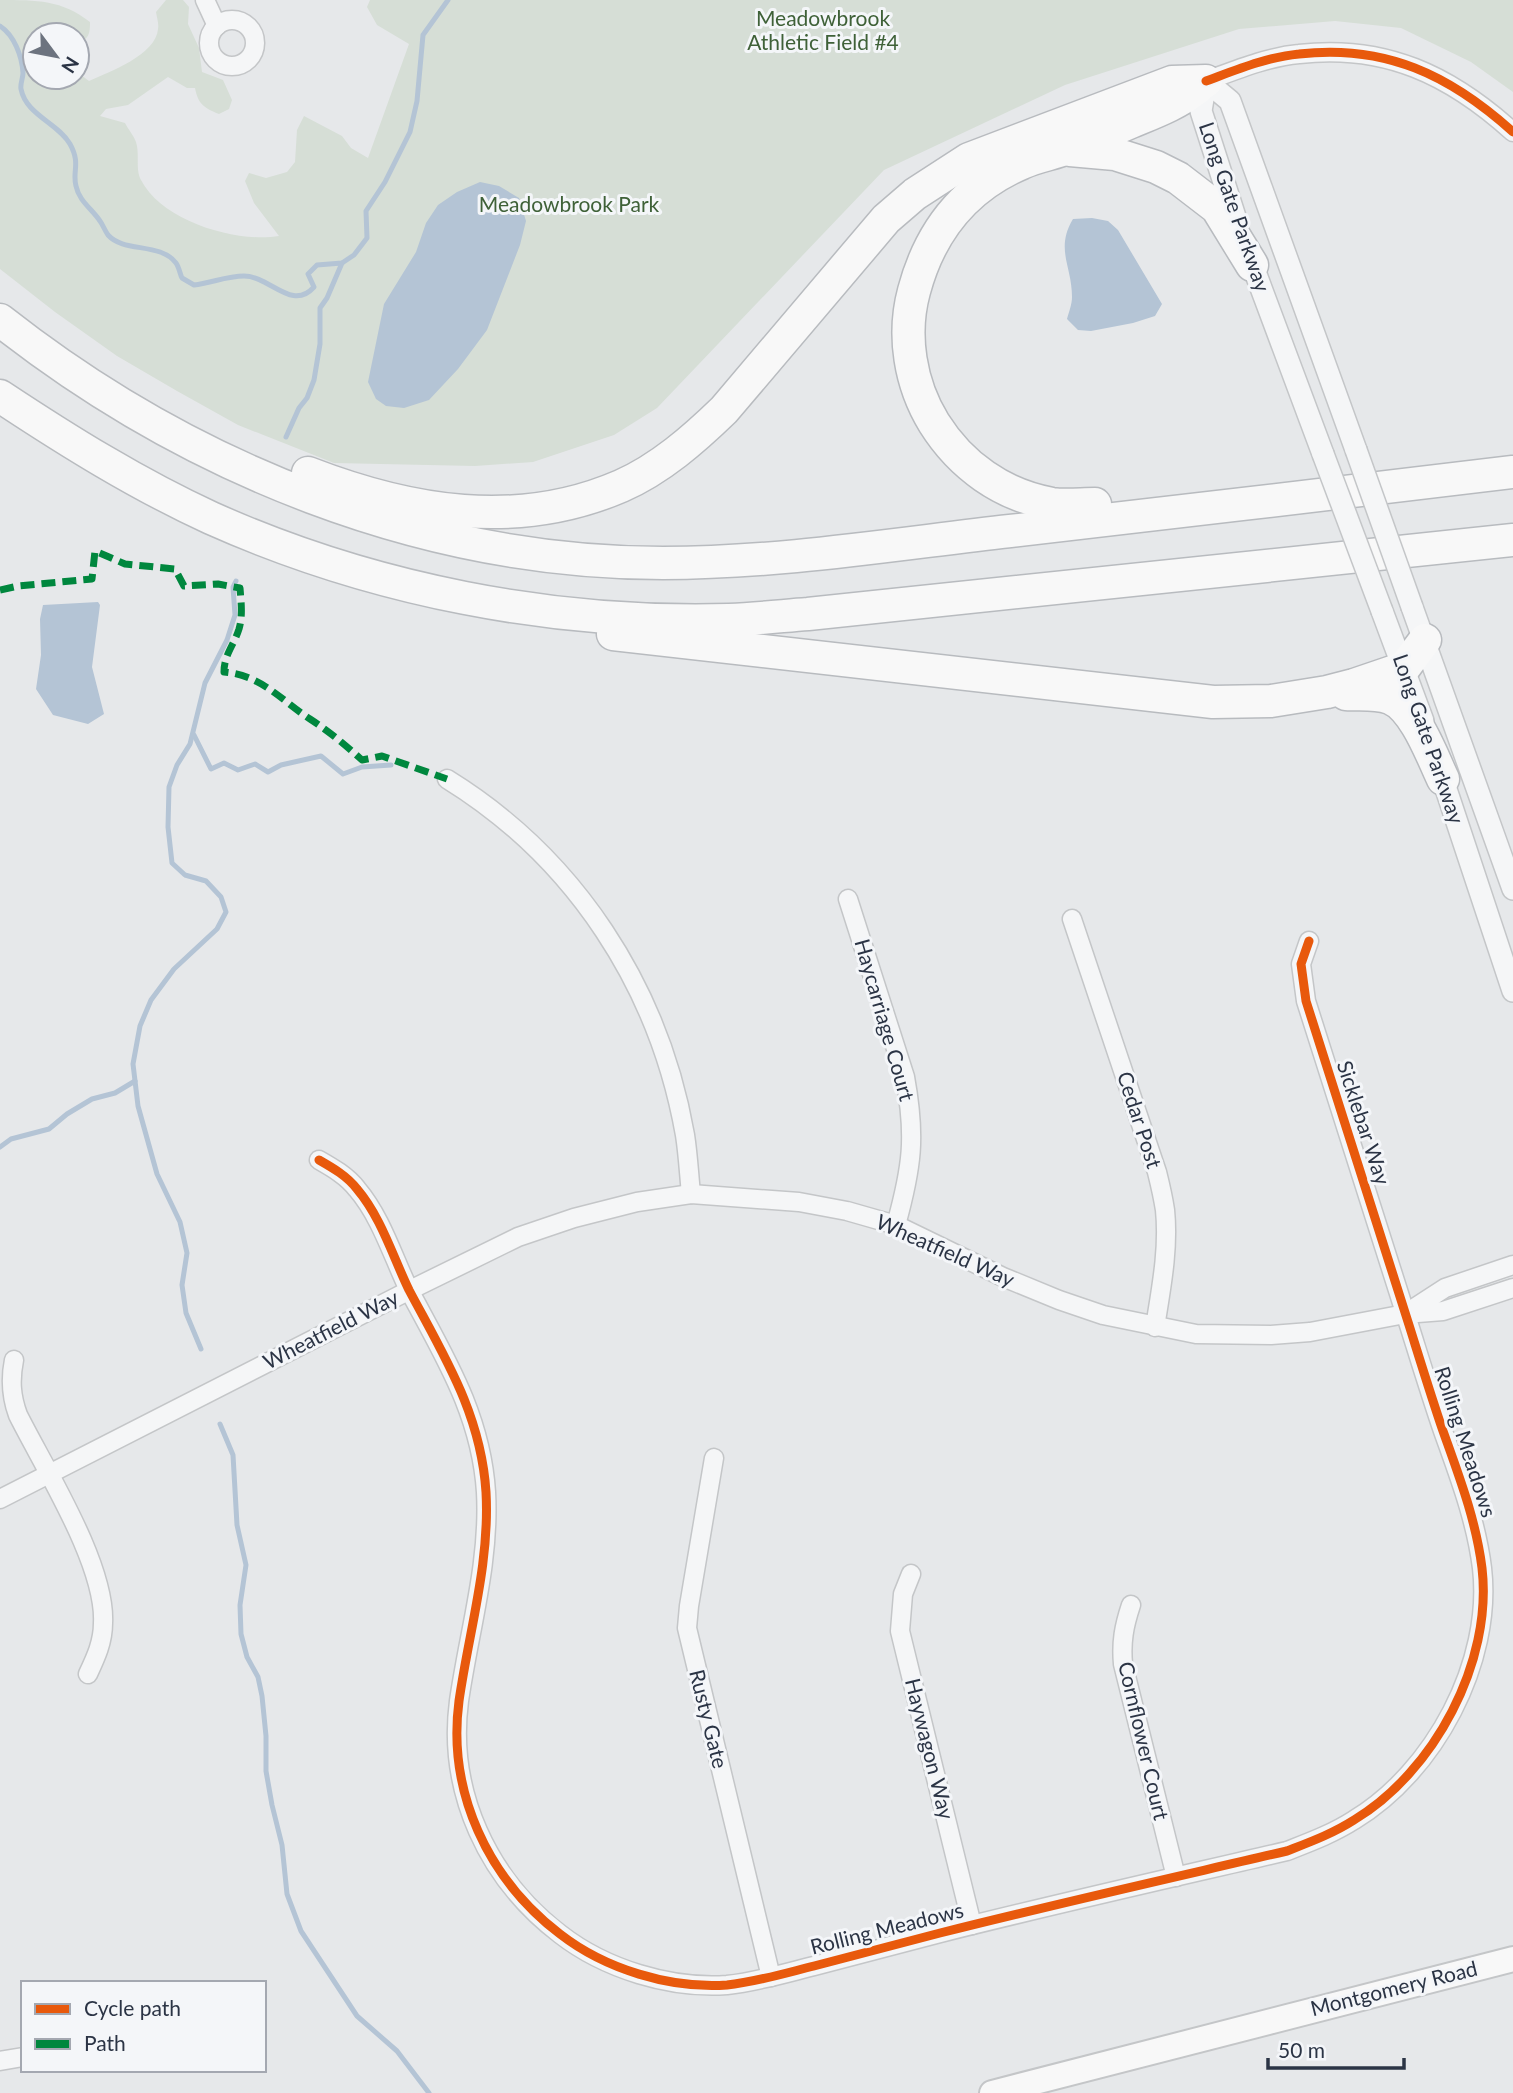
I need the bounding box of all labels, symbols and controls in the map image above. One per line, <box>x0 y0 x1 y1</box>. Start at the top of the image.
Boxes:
park label: Meadowbrook Athletic Field #4 <box>747 5 899 54</box>
north arrow <box>21 21 91 91</box>
text: N <box>57 53 84 78</box>
street label: Long Gate Parkway <box>1195 118 1276 295</box>
park label: Meadowbrook Park <box>479 191 660 216</box>
street label: Long Gate Parkway <box>1389 650 1470 827</box>
street label: Haycarriage Court <box>850 936 921 1104</box>
street label: Sicklebar Way <box>1333 1057 1396 1188</box>
street label: Cedar Post <box>1113 1068 1168 1172</box>
street label: Wheatfield Way <box>873 1208 1019 1291</box>
street label: Wheatfield Way <box>258 1284 402 1374</box>
street label: Rolling Meadows <box>1430 1363 1503 1520</box>
street label: Cornflower Court <box>1114 1659 1175 1823</box>
street label: Rusty Gate <box>685 1667 734 1771</box>
street label: Haywagon Way <box>901 1675 960 1822</box>
street label: Rolling Meadows <box>807 1896 966 1959</box>
street label: Montgomery Road <box>1308 1955 1480 2020</box>
legend <box>21 1981 266 2072</box>
text: Cycle path <box>84 1995 181 2020</box>
scale bar <box>1268 2026 1404 2070</box>
text: Path <box>84 2030 126 2055</box>
text: 50 m <box>1278 2037 1325 2062</box>

